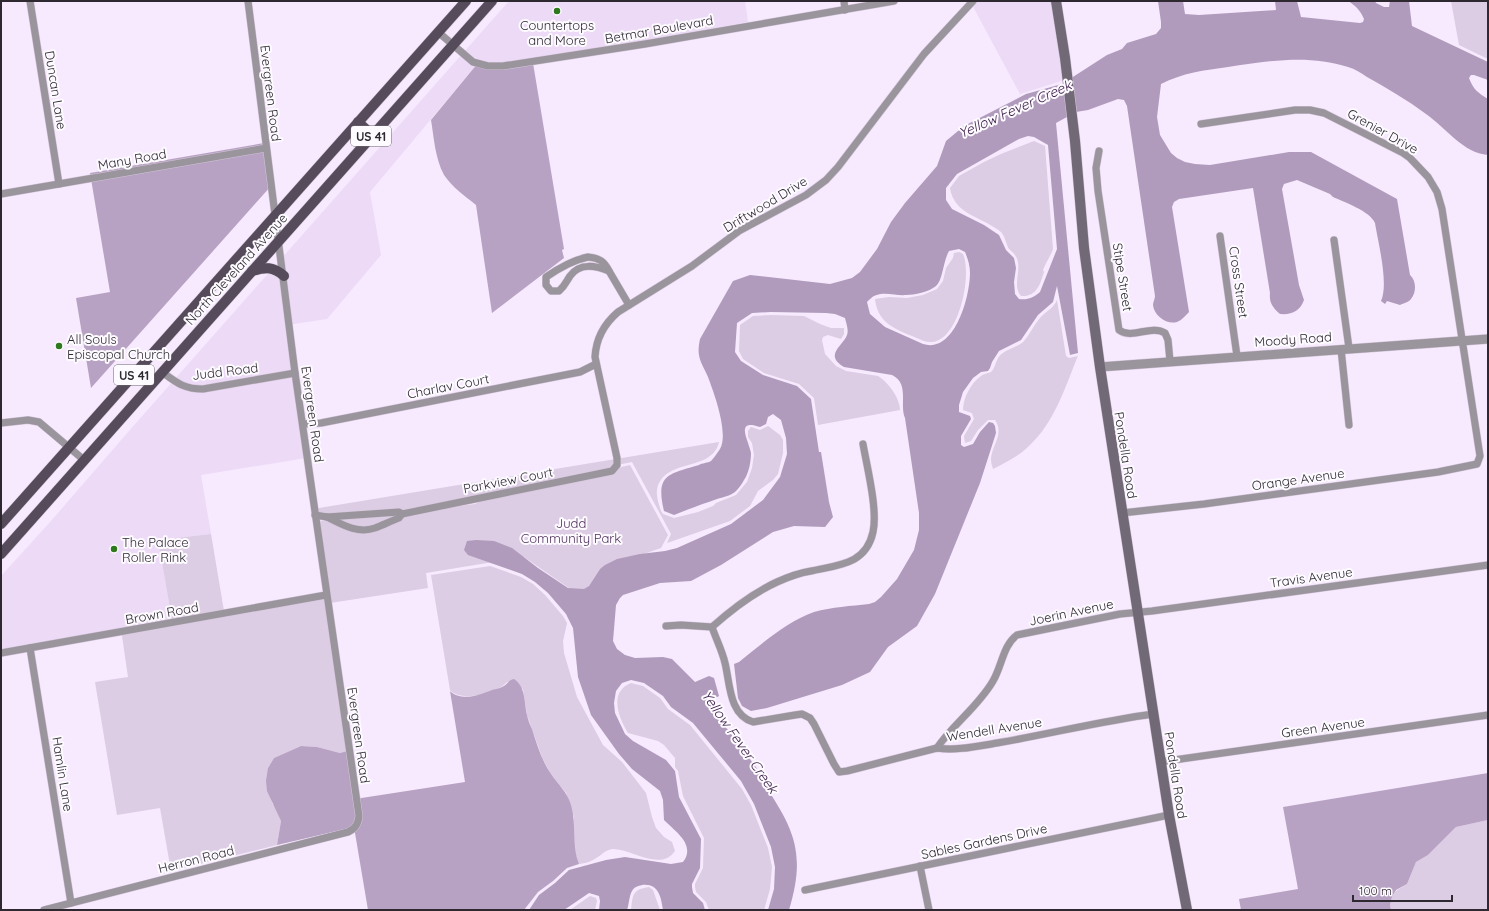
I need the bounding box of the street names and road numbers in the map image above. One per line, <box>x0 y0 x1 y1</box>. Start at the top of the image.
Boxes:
street label: Betmar Boulevard <box>604 12 714 46</box>
street label: Evergreen Road <box>257 44 285 142</box>
street label: Duncan Lane <box>42 49 70 131</box>
street label: Grenier Drive <box>1345 105 1421 157</box>
road number: US 41 <box>351 126 391 146</box>
street label: Many Road <box>97 145 167 173</box>
street label: Driftwood Drive <box>720 173 810 235</box>
street label: North Cleveland Avenue <box>182 210 290 328</box>
street label: Stipe Street <box>1110 242 1136 312</box>
street label: Cross Street <box>1226 245 1252 319</box>
street label: Moody Road <box>1254 328 1332 350</box>
street label: Judd Road <box>191 359 259 383</box>
road number: US 41 <box>114 365 154 385</box>
street label: Evergreen Road <box>298 365 328 463</box>
street label: Charlav Court <box>406 370 490 402</box>
street label: Pondella Road <box>1111 410 1141 500</box>
street label: Parkview Court <box>462 463 554 497</box>
street label: Orange Avenue <box>1251 465 1345 493</box>
street label: Travis Avenue <box>1269 563 1353 591</box>
street label: Joerin Avenue <box>1027 595 1115 629</box>
street label: Brown Road <box>124 599 200 627</box>
street label: Evergreen Road <box>344 686 374 784</box>
street label: Green Avenue <box>1280 713 1366 741</box>
street label: Wendell Avenue <box>945 714 1043 744</box>
street label: Pondella Road <box>1161 730 1191 820</box>
street label: Hamlin Lane <box>49 735 77 813</box>
street label: Sables Gardens Drive <box>920 820 1048 862</box>
street label: Herron Road <box>156 842 236 876</box>

